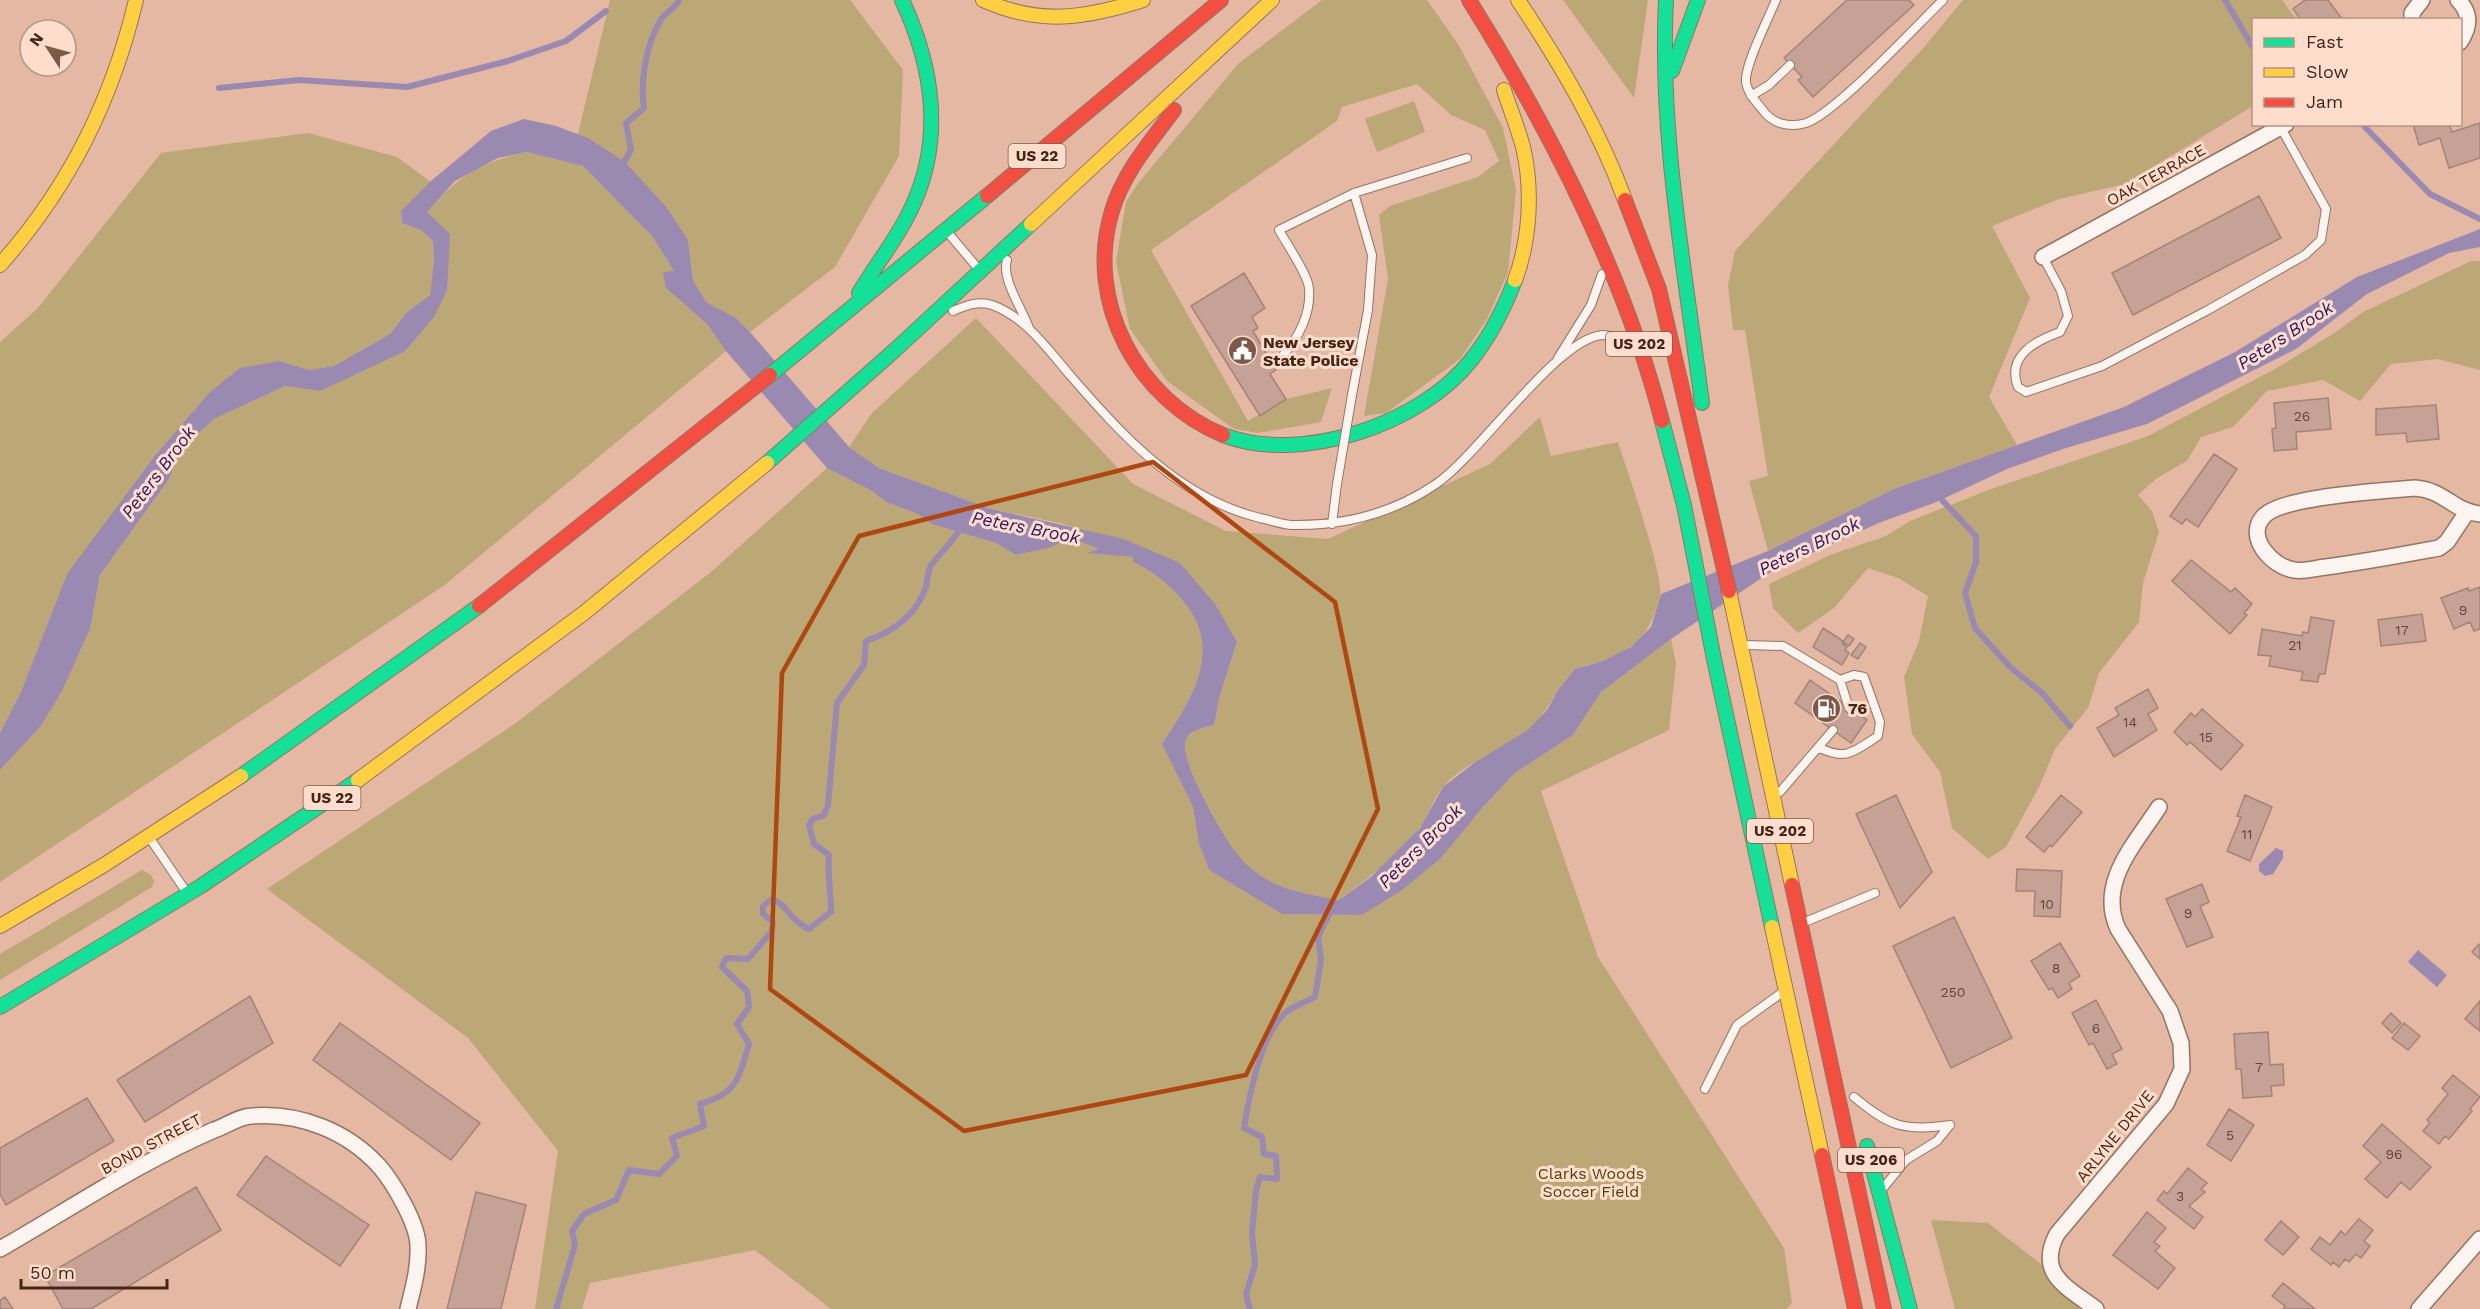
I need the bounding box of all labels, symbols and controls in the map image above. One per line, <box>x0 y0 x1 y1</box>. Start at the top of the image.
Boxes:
north arrow <box>18 18 78 78</box>
legend <box>2252 18 2462 126</box>
text: N <box>25 29 47 50</box>
text: Fast <box>2306 31 2344 52</box>
text: Slow <box>2306 61 2349 82</box>
text: Jam <box>2306 91 2343 112</box>
street label: OAK TERRACE <box>2103 140 2209 210</box>
road number: US 22 <box>1008 144 1066 168</box>
water label: Peters Brook <box>2233 296 2338 374</box>
road number: US 202 <box>1606 332 1672 356</box>
place label: New Jersey State Police <box>1263 333 1358 370</box>
public building icon: New Jersey State Police <box>1226 335 1258 367</box>
house number: 26 <box>2294 408 2310 424</box>
water label: Peters Brook <box>117 421 200 522</box>
water label: Peters Brook <box>970 506 1083 548</box>
water label: Peters Brook <box>1755 512 1864 579</box>
house number: 9 <box>2459 602 2467 618</box>
house number: 17 <box>2395 622 2409 638</box>
house number: 21 <box>2288 637 2302 653</box>
fuel station icon: 76 <box>1811 692 1843 724</box>
place label: 76 <box>1848 699 1867 718</box>
house number: 14 <box>2123 714 2137 730</box>
house number: 15 <box>2199 729 2213 745</box>
road number: US 22 <box>304 786 360 810</box>
water label: Peters Brook <box>1374 799 1467 892</box>
road number: US 202 <box>1747 819 1813 843</box>
house number: 11 <box>2242 826 2252 842</box>
house number: 10 <box>2040 896 2054 912</box>
house number: 9 <box>2184 905 2192 921</box>
house number: 8 <box>2052 960 2060 976</box>
house number: 250 <box>1940 984 1966 1000</box>
house number: 6 <box>2092 1020 2100 1036</box>
house number: 7 <box>2255 1059 2263 1075</box>
street label: ARLYNE DRIVE <box>2072 1086 2158 1186</box>
street label: BOND STREET <box>97 1109 205 1179</box>
house number: 5 <box>2226 1127 2234 1143</box>
house number: 96 <box>2385 1146 2403 1162</box>
road number: US 206 <box>1838 1148 1904 1172</box>
park label: Clarks Woods Soccer Field <box>1538 1164 1644 1201</box>
house number: 3 <box>2176 1188 2184 1204</box>
scale bar <box>21 1252 166 1290</box>
text: 50 m <box>30 1262 75 1283</box>

